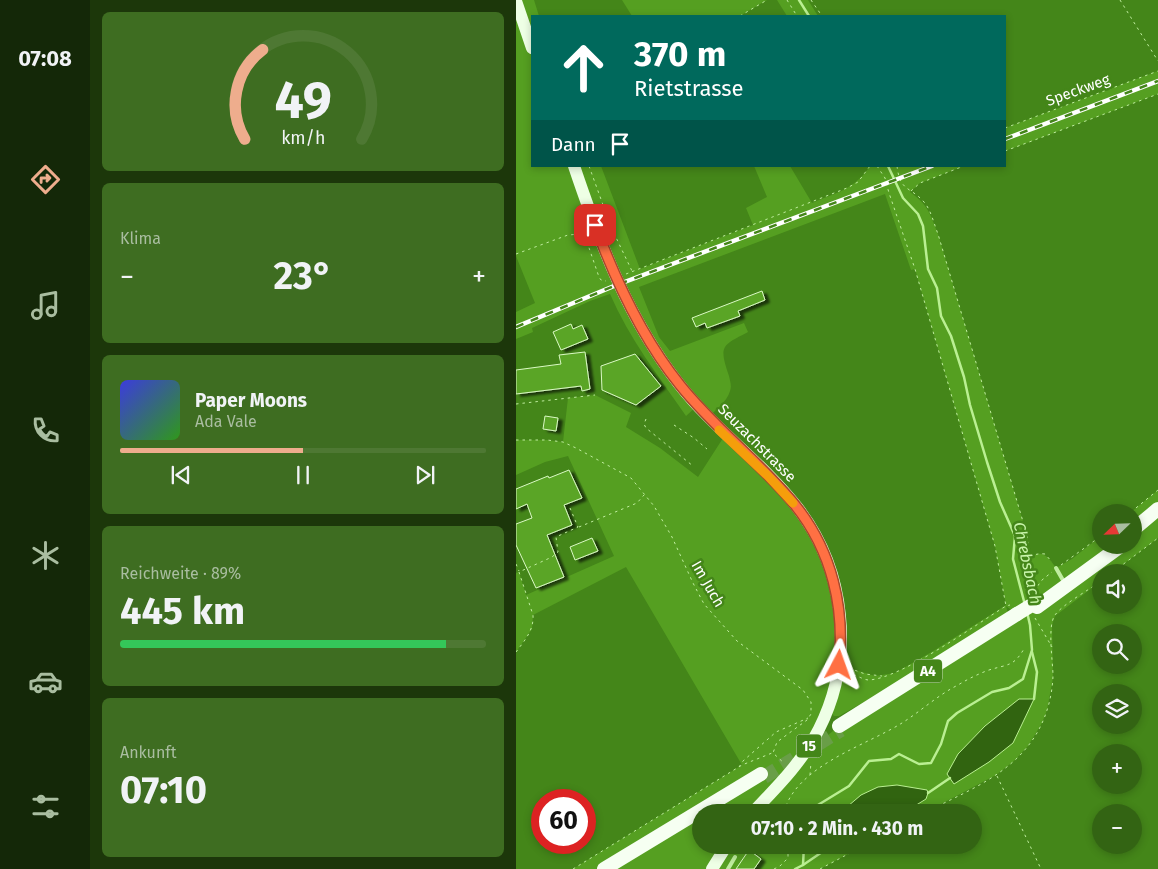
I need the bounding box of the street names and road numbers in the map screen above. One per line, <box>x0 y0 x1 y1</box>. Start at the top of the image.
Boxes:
street label: Speckweg <box>1044 70 1113 110</box>
street label: Seuzachstrasse <box>714 400 800 486</box>
street label: Im Juch <box>688 558 728 610</box>
road number: A4 <box>914 659 942 682</box>
road number: 15 <box>796 734 822 758</box>

